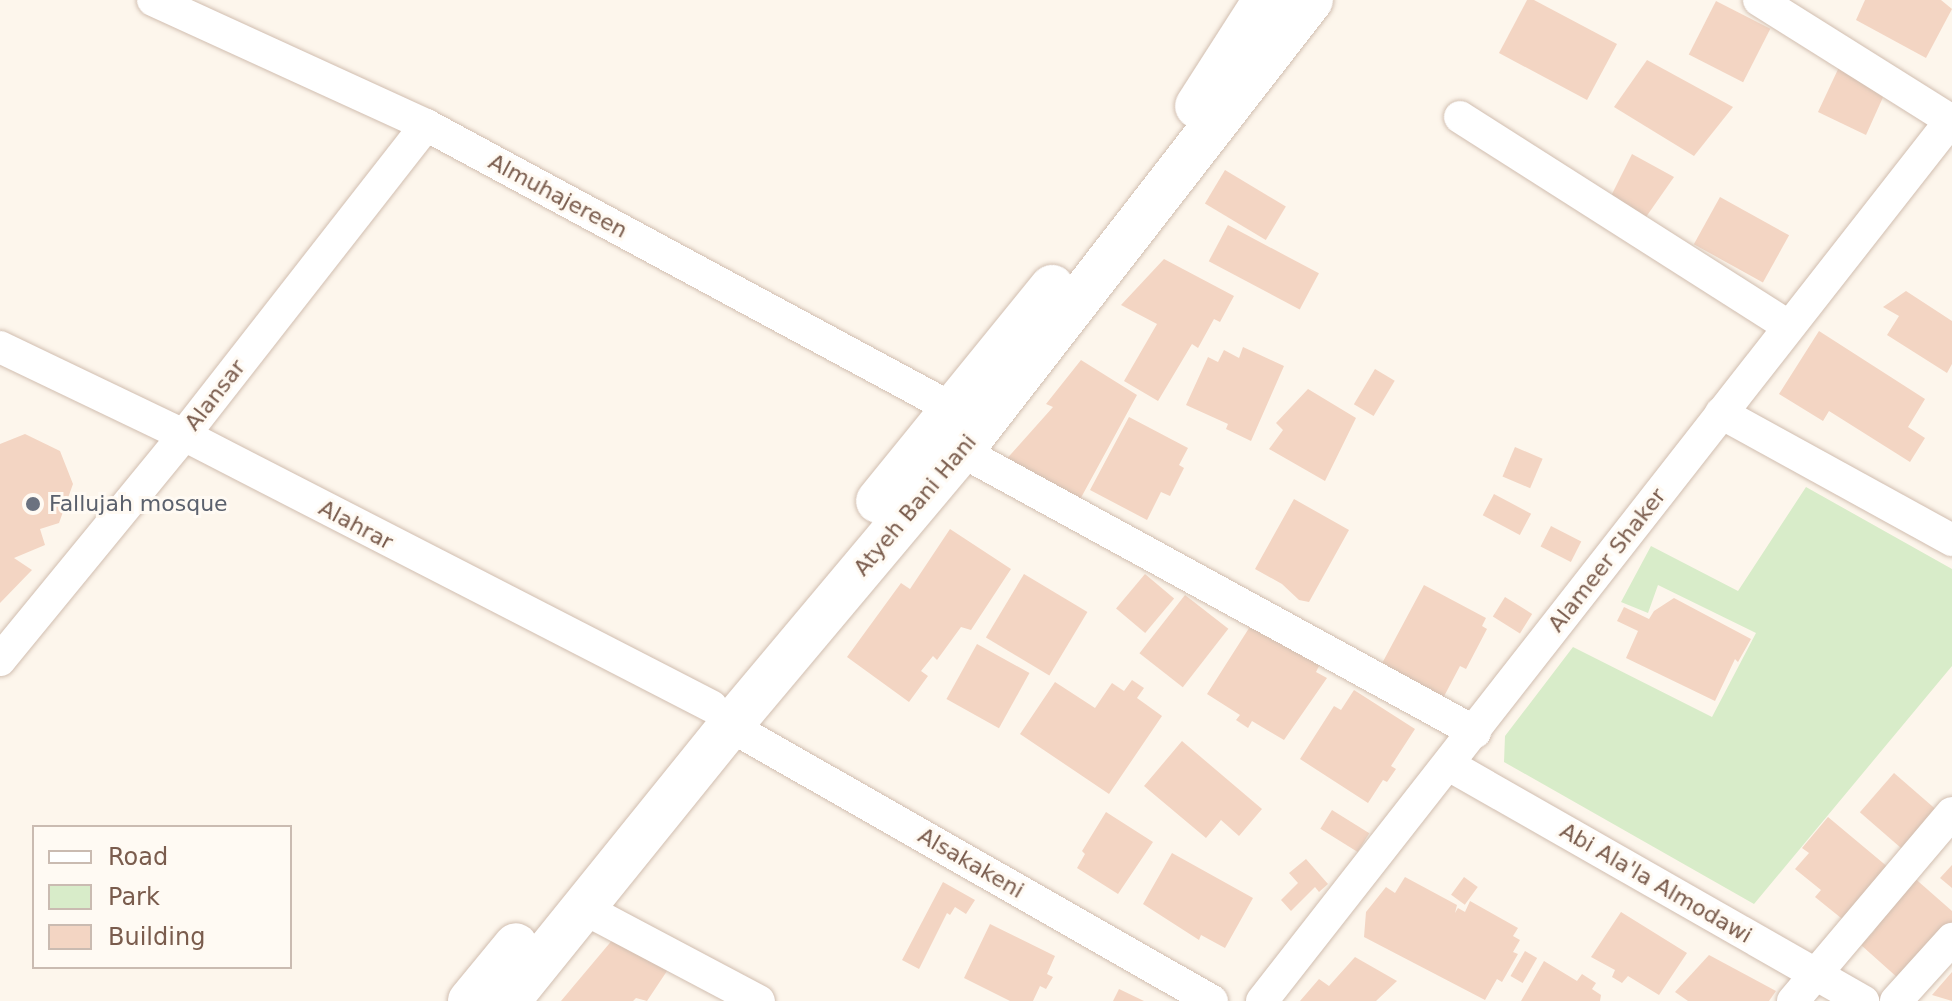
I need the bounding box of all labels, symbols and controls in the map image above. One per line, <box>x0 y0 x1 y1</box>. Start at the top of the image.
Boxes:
street label: Almuhajereen <box>484 148 632 244</box>
street label: Alansar <box>179 354 251 436</box>
street label: Atyeh Bani Hani <box>848 429 982 581</box>
street label: Alameer Shaker <box>1543 483 1671 637</box>
place label: Fallujah mosque <box>49 491 228 517</box>
marker: Fallujah mosque <box>24 495 42 513</box>
street label: Alahrar <box>314 495 398 555</box>
street label: Abi Ala'la Almodawi <box>1555 817 1757 949</box>
street label: Alsakakeni <box>914 822 1028 904</box>
legend <box>32 825 292 969</box>
text: Road <box>108 843 168 871</box>
text: Park <box>108 883 160 911</box>
text: Building <box>108 923 205 951</box>

